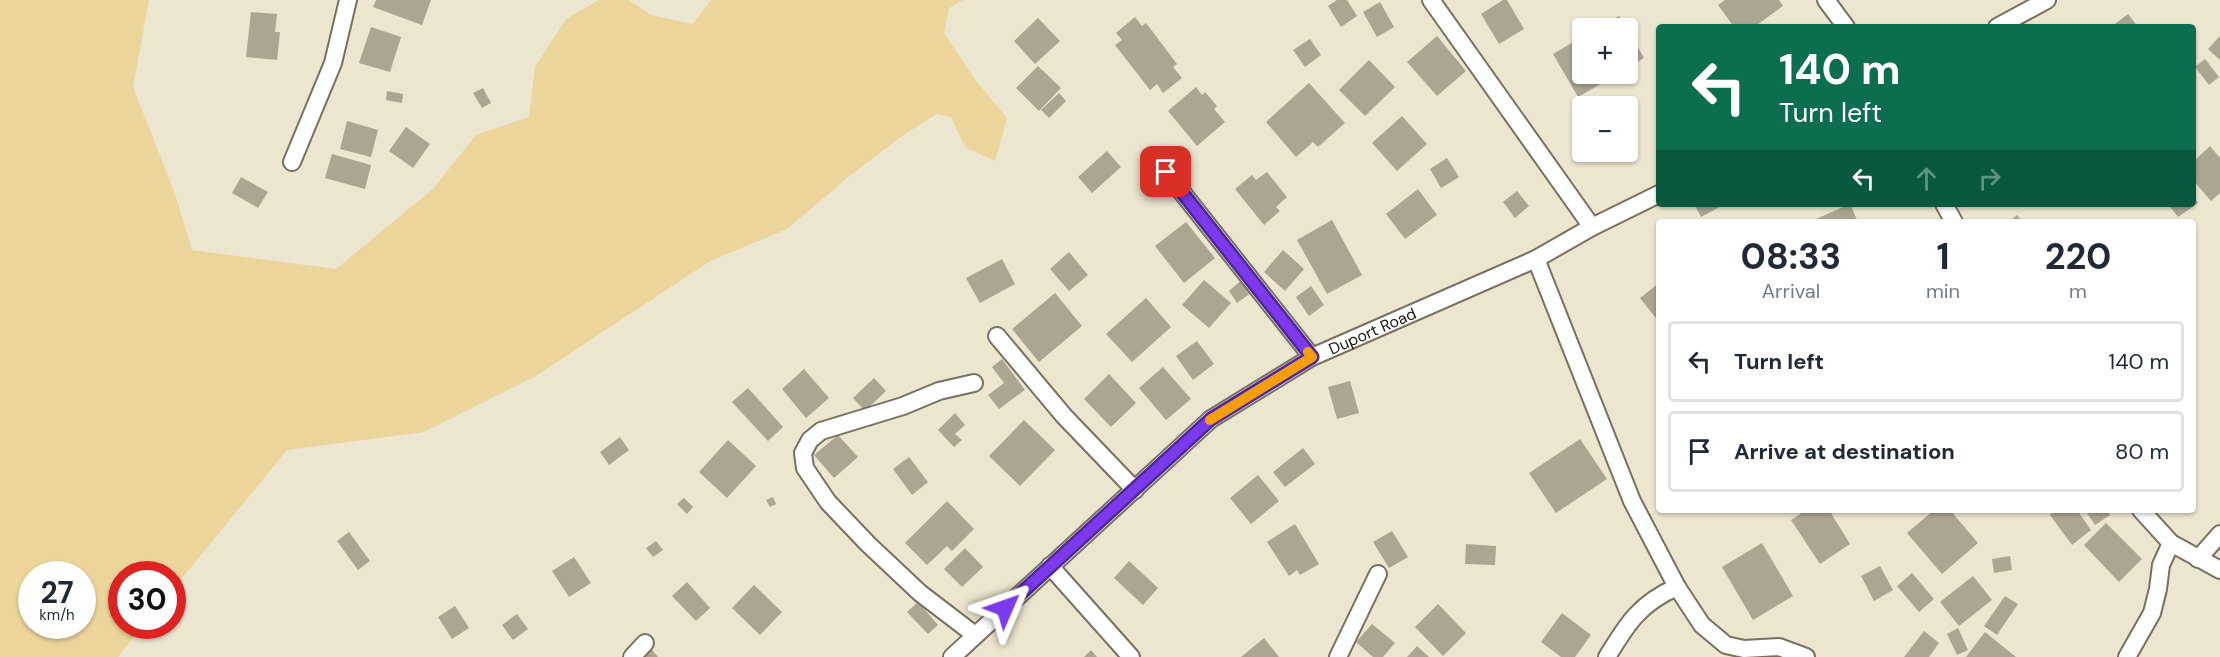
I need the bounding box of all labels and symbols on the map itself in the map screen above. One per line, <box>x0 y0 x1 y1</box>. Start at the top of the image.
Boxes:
pin <box>1140 146 1191 197</box>
street label: Duport Road <box>1325 302 1419 359</box>
speed limit sign: 30 <box>108 561 186 639</box>
position arrow <box>973 576 1037 640</box>

